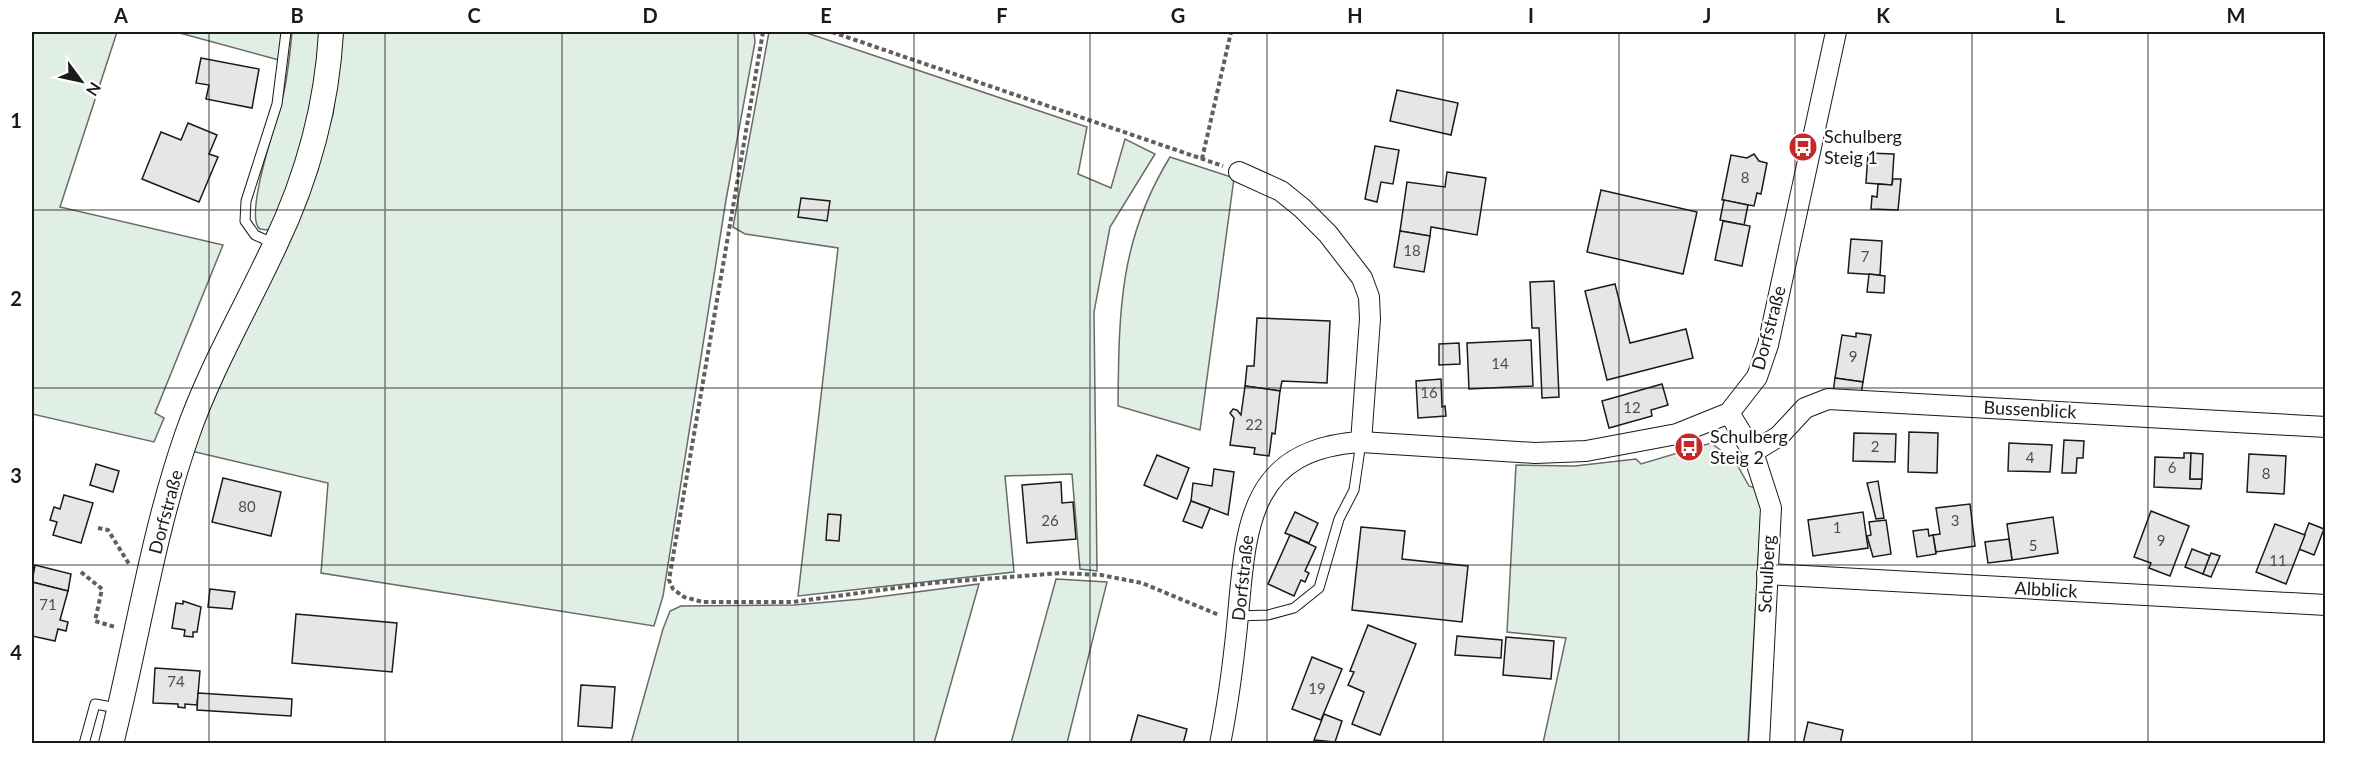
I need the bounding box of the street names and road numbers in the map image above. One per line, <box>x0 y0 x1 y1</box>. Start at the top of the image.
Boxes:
street label: Dorfstraße <box>1746 283 1790 372</box>
street label: Bussenblick <box>1983 396 2078 422</box>
street label: Dorfstraße <box>143 467 187 556</box>
street label: Dorfstraße <box>1227 534 1257 622</box>
street label: Schulberg <box>1753 534 1779 613</box>
street label: Albblick <box>2014 576 2079 602</box>

